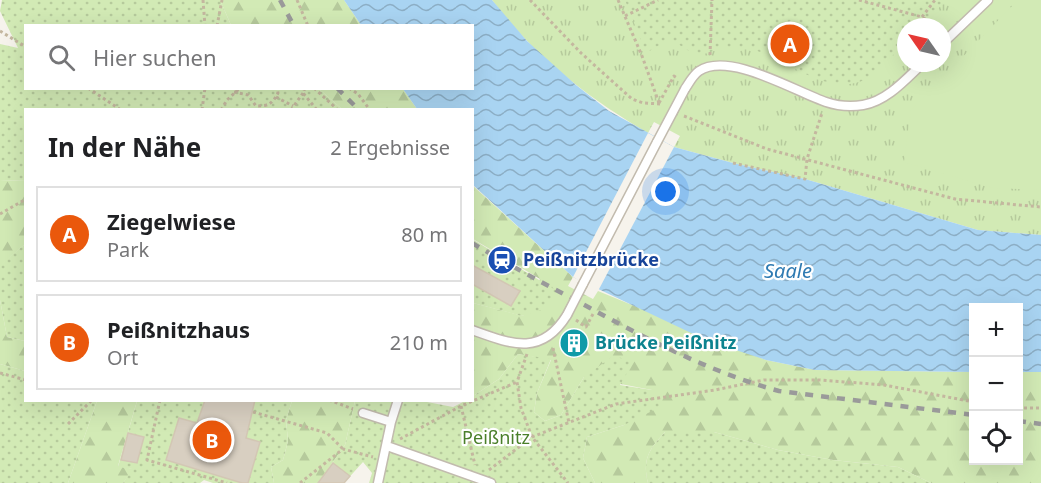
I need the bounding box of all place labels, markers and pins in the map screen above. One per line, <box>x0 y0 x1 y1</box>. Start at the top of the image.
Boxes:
pin: A <box>770 22 810 66</box>
station icon: Peißnitzbrücke <box>486 244 518 276</box>
place label: Peißnitzbrücke <box>523 247 659 271</box>
building icon: Brücke Peißnitz <box>558 327 590 359</box>
place label: Brücke Peißnitz <box>595 330 736 354</box>
pin: B <box>192 418 232 462</box>

